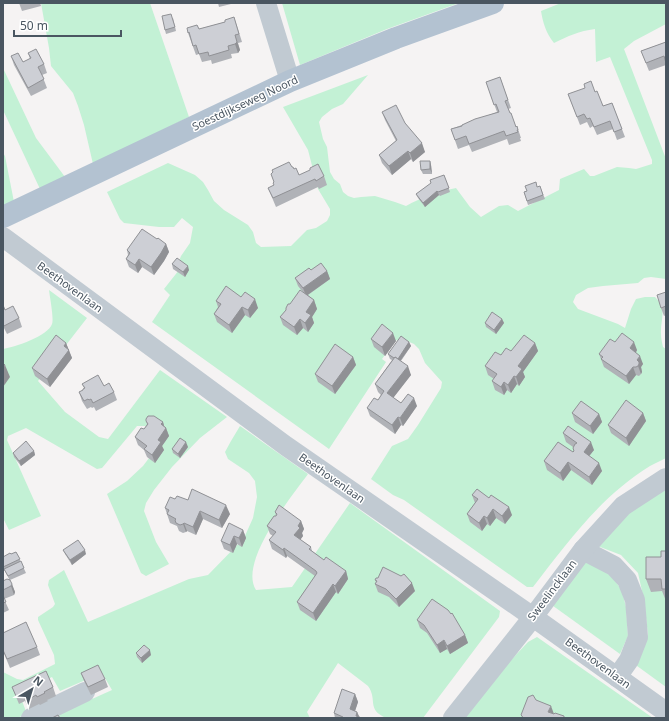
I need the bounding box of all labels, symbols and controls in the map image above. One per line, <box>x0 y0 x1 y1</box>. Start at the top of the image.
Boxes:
scale bar <box>14 12 121 38</box>
text: 50 m <box>20 17 48 34</box>
street label: Soestdijkseweg Noord <box>190 71 300 134</box>
street label: Beethovenlaan <box>35 258 106 315</box>
street label: Beethovenlaan <box>296 449 368 506</box>
street label: Sweelincklaan <box>524 556 579 623</box>
street label: Beethovenlaan <box>563 634 634 691</box>
north arrow <box>12 669 52 709</box>
text: N <box>30 672 47 689</box>

